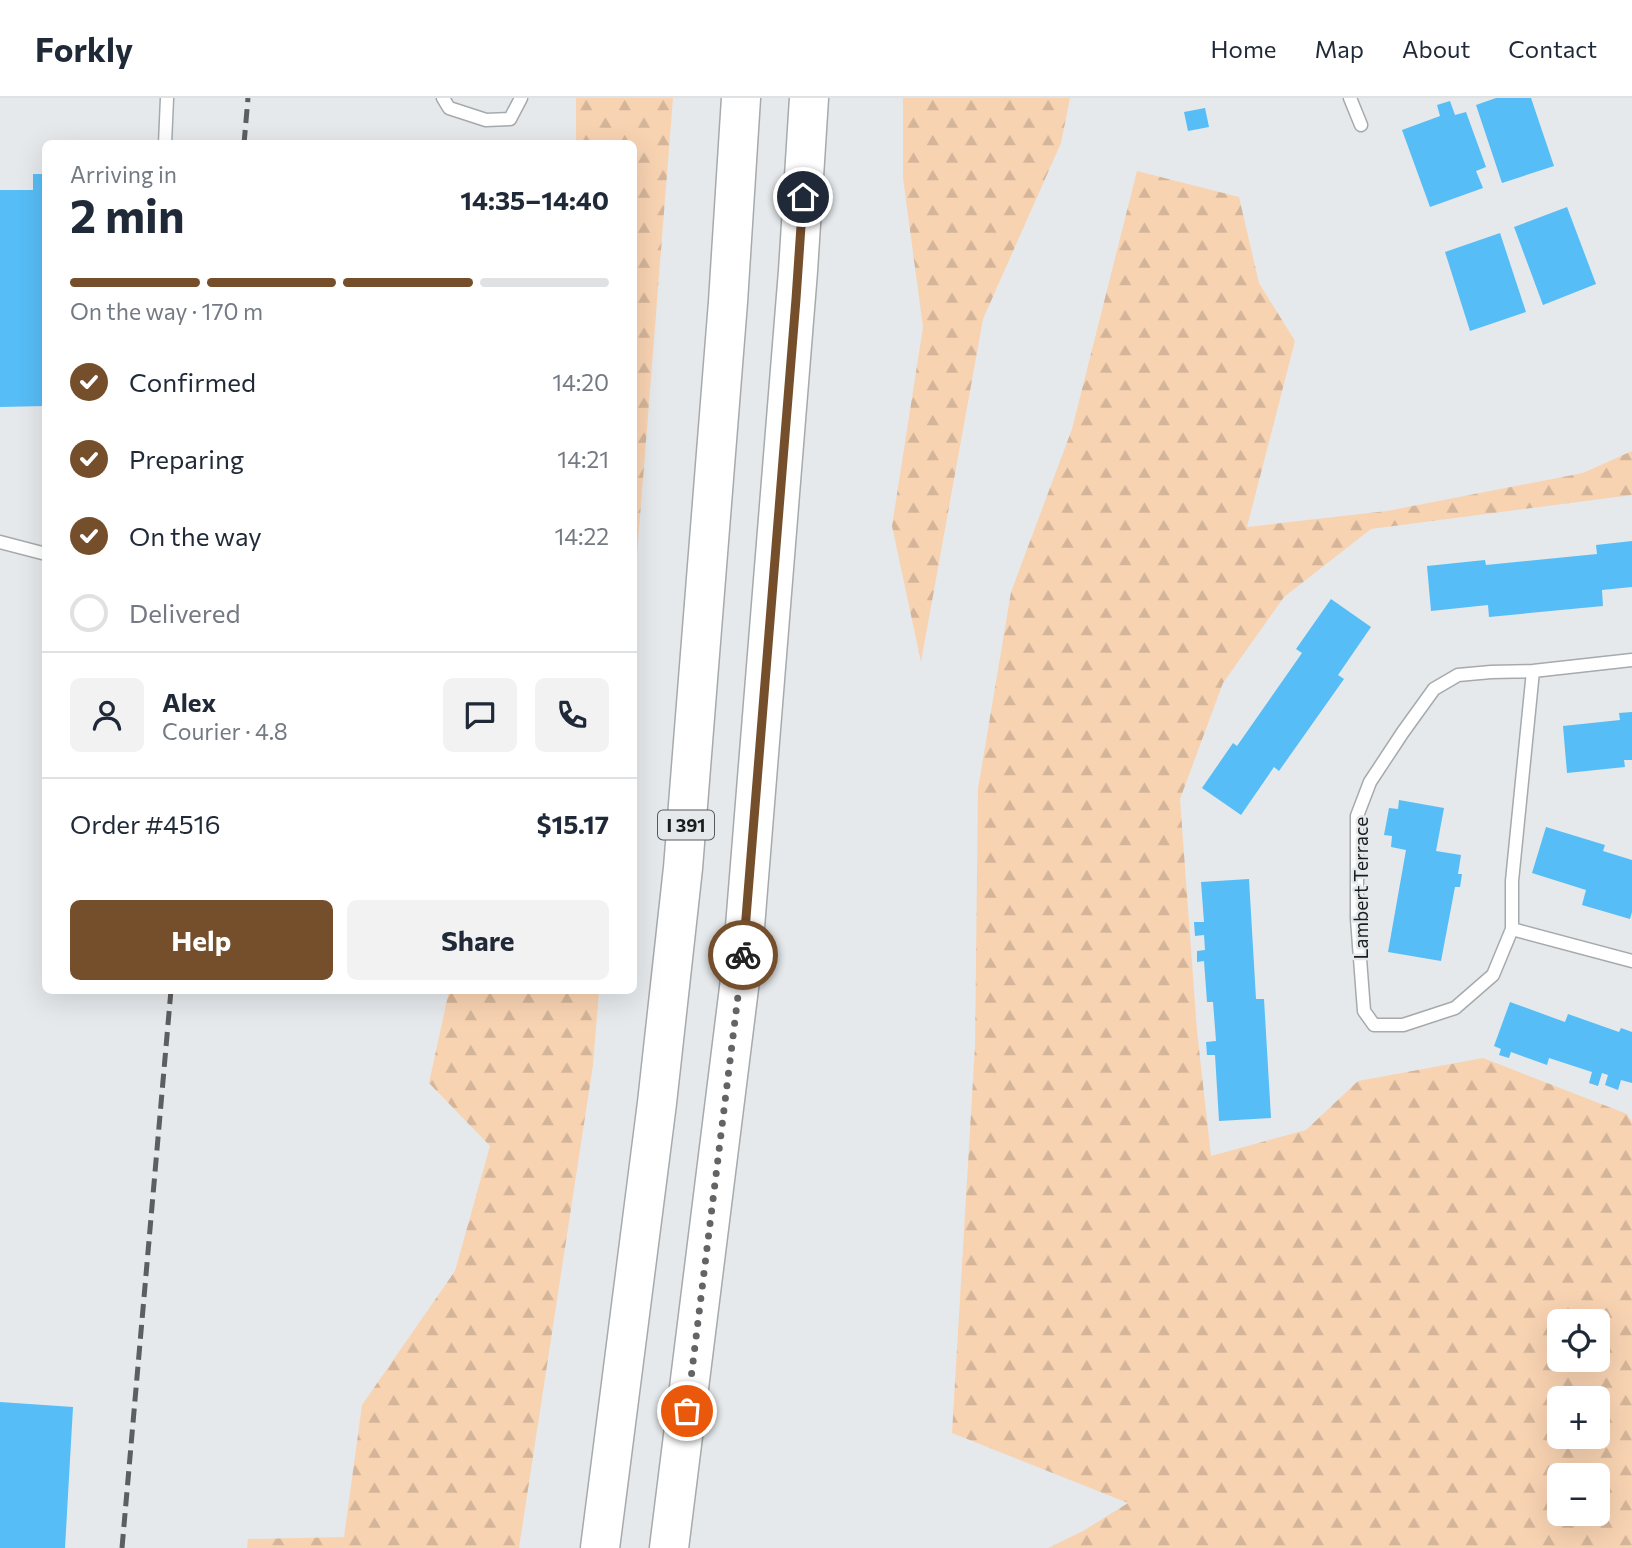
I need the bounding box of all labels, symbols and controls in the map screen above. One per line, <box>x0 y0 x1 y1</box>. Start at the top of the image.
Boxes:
text: Forkly <box>35 28 133 69</box>
text: Home <box>1211 34 1277 63</box>
text: Map <box>1315 34 1364 63</box>
text: About <box>1402 34 1470 63</box>
text: Contact <box>1508 34 1597 63</box>
text: Arriving in <box>70 160 177 188</box>
pin <box>773 167 833 227</box>
icon: home <box>784 178 822 216</box>
text: 14:35–14:40 <box>460 184 609 215</box>
text: 2 min <box>70 186 185 242</box>
text: On the way · 170 m <box>70 297 263 325</box>
icon: check <box>70 363 108 401</box>
text: Confirmed <box>129 366 256 397</box>
text: 14:20 <box>552 368 609 396</box>
icon: check <box>70 440 108 478</box>
text: Preparing <box>129 443 244 474</box>
text: 14:21 <box>557 445 609 473</box>
icon: check <box>70 517 108 555</box>
text: On the way <box>129 520 262 551</box>
text: 14:22 <box>554 522 609 550</box>
text: Delivered <box>129 597 240 628</box>
button: person <box>70 678 144 752</box>
button: chat <box>443 678 517 752</box>
button: phone <box>535 678 609 752</box>
text: Alex <box>162 686 216 717</box>
text: Courier · 4.8 <box>162 717 288 745</box>
text: Order #4516 <box>70 808 220 839</box>
text: $15.17 <box>536 808 609 839</box>
road number: I 391 <box>658 810 714 840</box>
street label: Lambert Terrace <box>1349 817 1372 959</box>
button: Help <box>70 900 333 980</box>
button: Share <box>347 900 609 980</box>
courier <box>708 920 778 990</box>
icon: bike <box>724 936 762 974</box>
map controls <box>1547 1309 1610 1526</box>
button: locate <box>1547 1309 1610 1372</box>
pin <box>657 1381 717 1441</box>
button: + <box>1547 1386 1610 1449</box>
icon: bag <box>668 1392 706 1430</box>
button: − <box>1547 1463 1610 1526</box>

